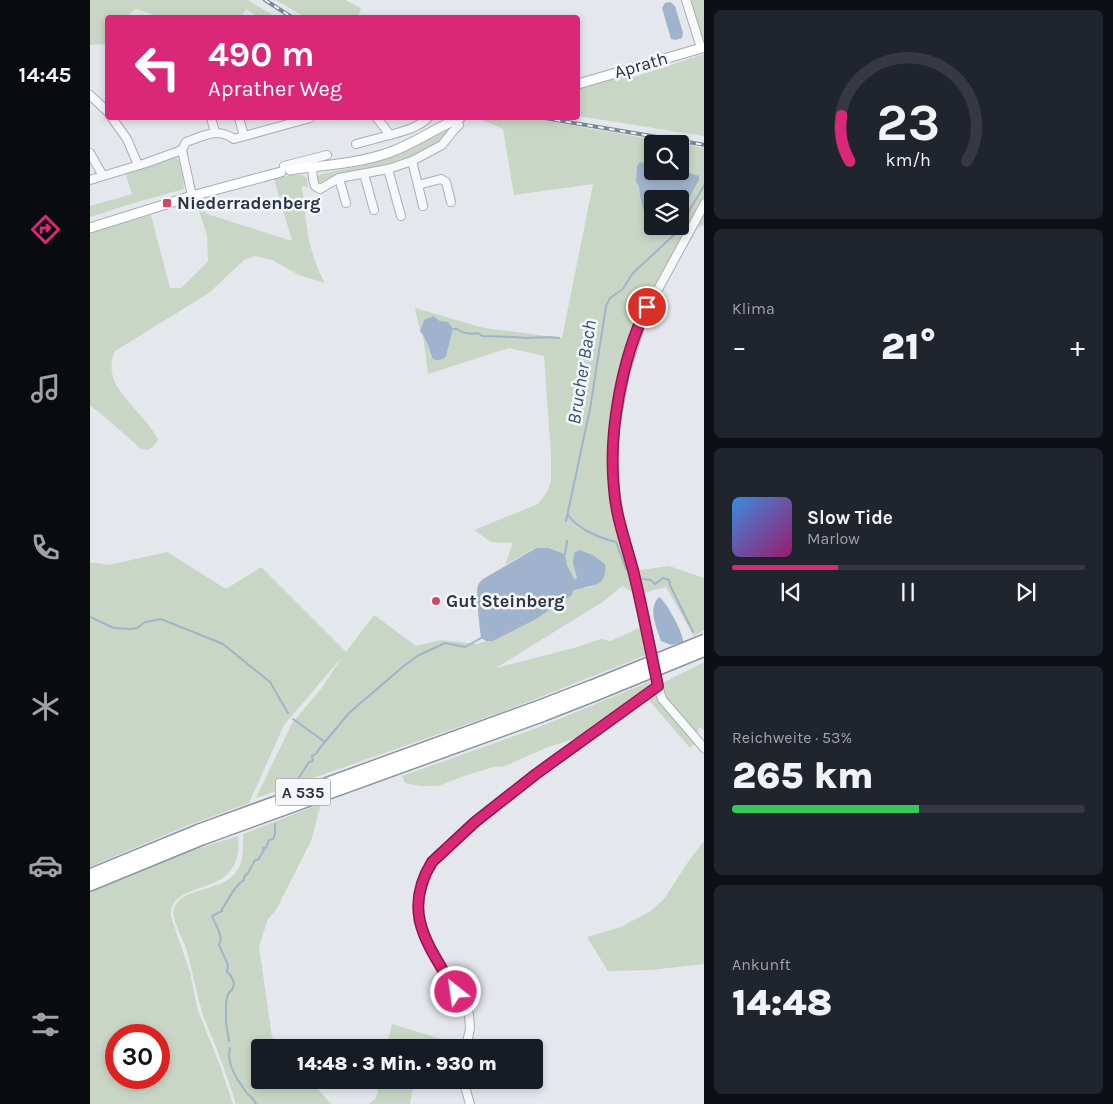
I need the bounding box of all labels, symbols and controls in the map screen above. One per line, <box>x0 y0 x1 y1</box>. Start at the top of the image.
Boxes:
text: 490 m <box>208 34 314 75</box>
icon: left <box>125 35 190 100</box>
street label: Aprath <box>612 47 670 83</box>
text: 14:45 <box>19 62 71 88</box>
text: Aprather Weg <box>208 76 342 102</box>
text: 23 <box>877 92 940 153</box>
map controls <box>644 135 689 235</box>
button: search <box>644 135 689 180</box>
text: km/h <box>886 150 931 171</box>
button: layers <box>644 190 689 235</box>
place label: Niederradenberg <box>177 192 321 214</box>
marker: Niederradenberg <box>161 197 173 209</box>
icon: directions <box>28 212 63 247</box>
pin <box>626 286 668 328</box>
icon: arrive <box>633 293 661 321</box>
text: Klima <box>732 299 775 318</box>
water label: Brucher Bach <box>563 318 601 426</box>
text: 21° <box>881 324 936 369</box>
text: − <box>732 330 747 363</box>
text: + <box>1070 330 1085 363</box>
icon: music <box>28 371 63 406</box>
text: Slow Tide <box>807 507 893 529</box>
text: Marlow <box>807 529 860 548</box>
icon: phone <box>28 530 63 565</box>
icon: previous <box>777 578 805 606</box>
icon: pause <box>894 578 922 606</box>
icon: next <box>1012 578 1040 606</box>
place label: Gut Steinberg <box>446 590 565 612</box>
marker: Gut Steinberg <box>430 595 442 607</box>
icon: climate <box>28 689 63 724</box>
text: Reichweite · 53% <box>732 728 852 747</box>
text: 265 km <box>732 753 874 798</box>
road number: A 535 <box>276 779 330 806</box>
icon: car <box>28 848 63 883</box>
text: Ankunft <box>732 955 791 974</box>
position arrow <box>429 965 481 1017</box>
text: 14:48 <box>732 980 832 1025</box>
icon: filters <box>28 1007 63 1042</box>
speed limit sign: 30 <box>105 1024 170 1089</box>
text: 14:48 · 3 Min. · 930 m <box>297 1053 497 1075</box>

